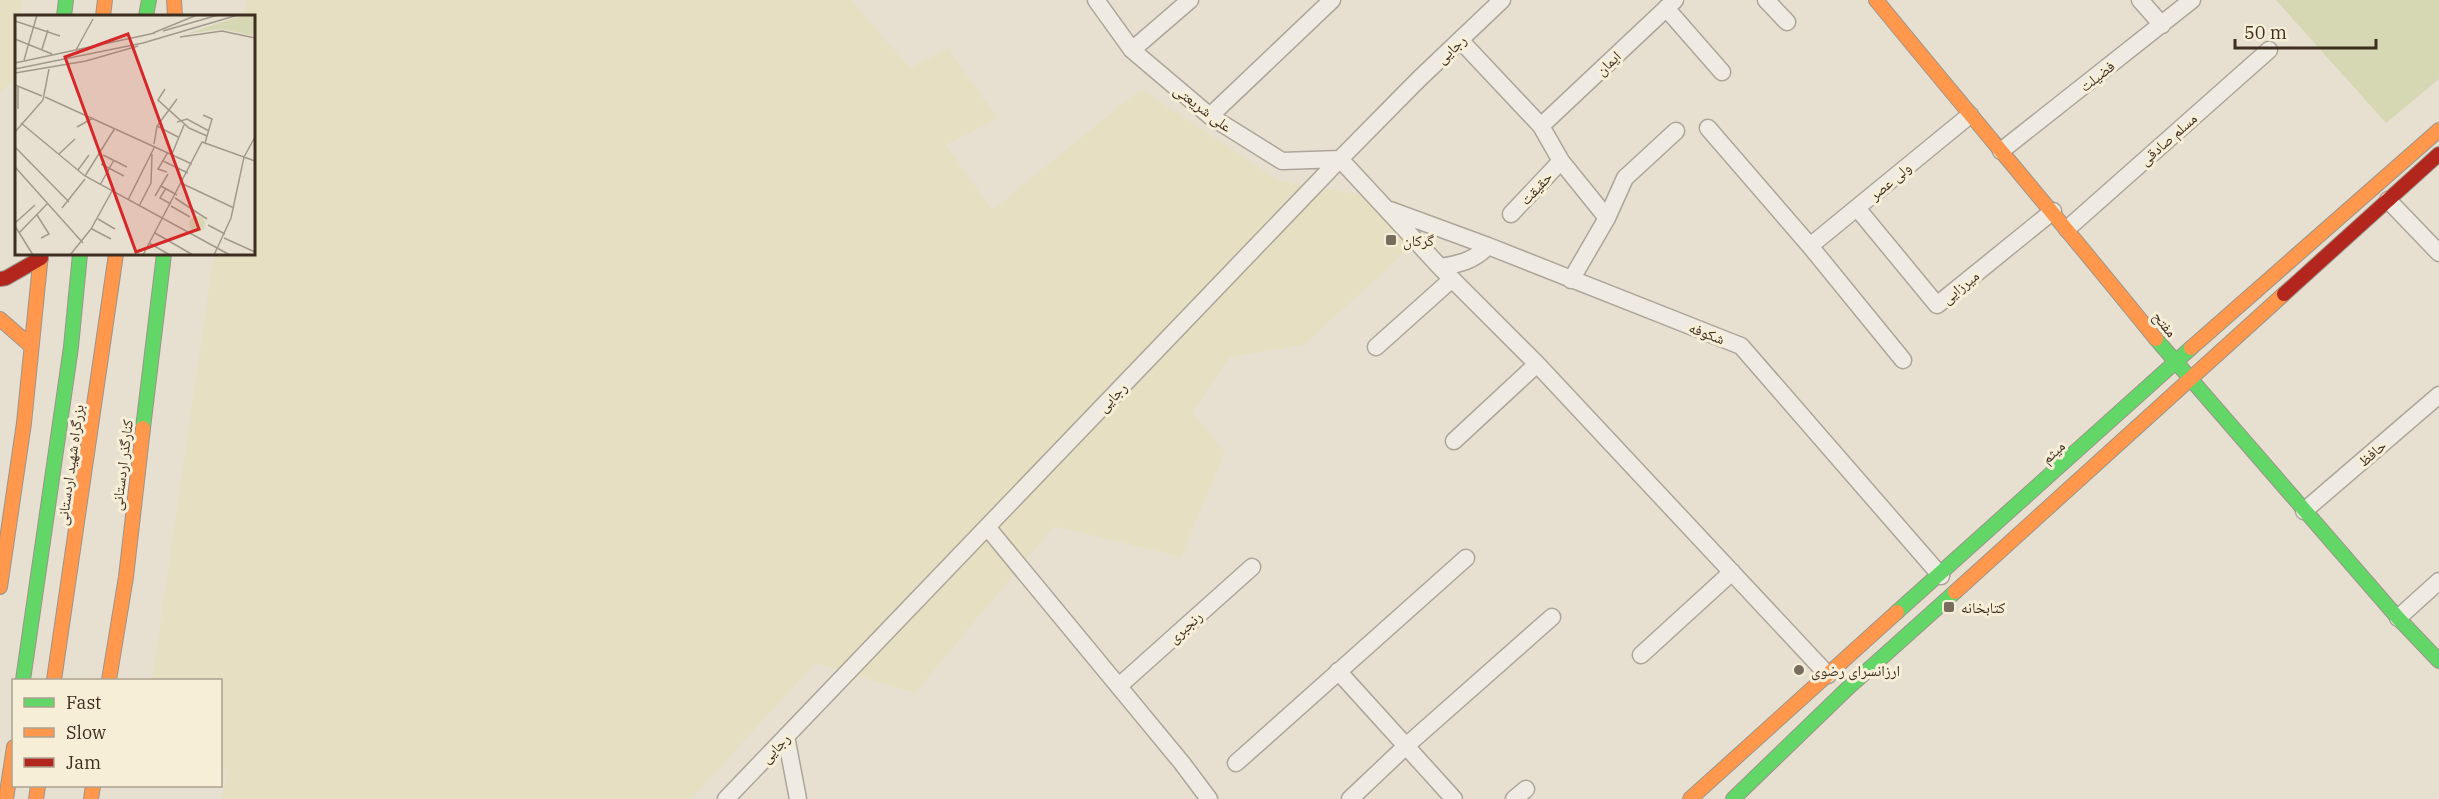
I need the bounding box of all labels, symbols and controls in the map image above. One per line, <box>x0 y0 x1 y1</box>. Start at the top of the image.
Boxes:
scale bar <box>2235 12 2376 50</box>
inset map <box>15 15 255 255</box>
text: 50 m <box>2244 21 2287 44</box>
street label: رجایی <box>1432 30 1471 68</box>
street label: ایمان <box>1591 47 1625 80</box>
street label: فضیلت <box>2076 56 2118 96</box>
street label: علی شریعتی <box>1170 80 1236 137</box>
street label: مسلم صادقی <box>2135 109 2202 170</box>
street label: ولی عصر <box>1864 158 1916 206</box>
street label: حقیقت <box>1516 167 1556 209</box>
place label: گرکان <box>1403 231 1434 251</box>
marker: گرکان <box>1384 233 1398 247</box>
street label: میرزایی <box>1937 266 1983 309</box>
street label: مفتح <box>2148 307 2181 342</box>
street label: شکوفه <box>1686 318 1728 349</box>
street label: رجایی <box>1093 378 1132 417</box>
street label: بزرگراه شهید اردستانی <box>52 403 89 527</box>
street label: کنارگذر اردستانی <box>107 418 138 512</box>
street label: حافظ <box>2354 435 2390 470</box>
street label: میثم <box>2037 436 2070 468</box>
place label: کتابخانه <box>1961 598 2005 617</box>
marker: کتابخانه <box>1942 600 1956 614</box>
street label: رنجبری <box>1164 607 1207 648</box>
place label: ارزانسرای رضوی <box>1811 661 1900 681</box>
marker: ارزانسرای رضوی <box>1792 663 1806 677</box>
legend <box>12 679 222 787</box>
text: Fast <box>66 691 101 714</box>
text: Slow <box>66 721 106 744</box>
street label: رجایی <box>756 729 795 768</box>
text: Jam <box>66 751 101 774</box>

